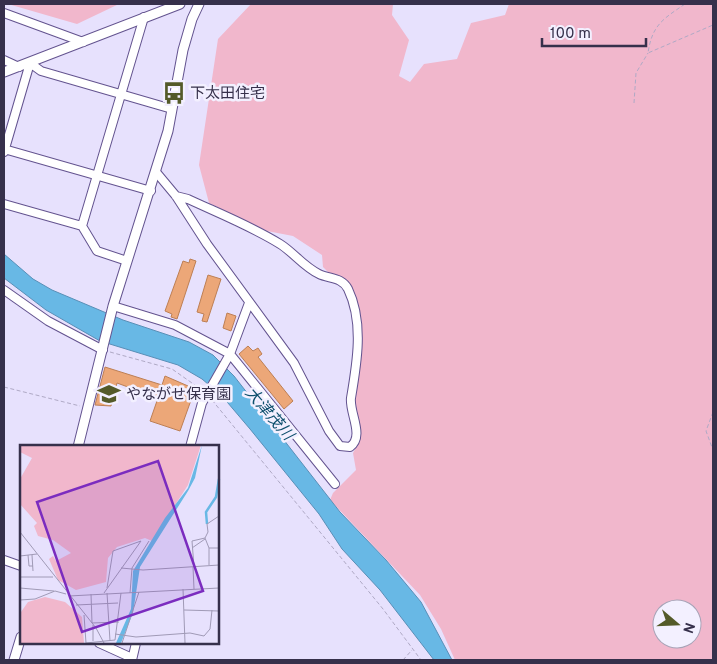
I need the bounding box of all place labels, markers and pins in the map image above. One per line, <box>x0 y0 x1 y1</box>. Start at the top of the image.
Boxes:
bus stop icon: 下太田住宅 <box>161 80 187 106</box>
place label: 下太田住宅 <box>190 85 265 104</box>
school or university icon: やながせ保育園 <box>96 381 122 407</box>
place label: やながせ保育園 <box>126 386 231 405</box>

